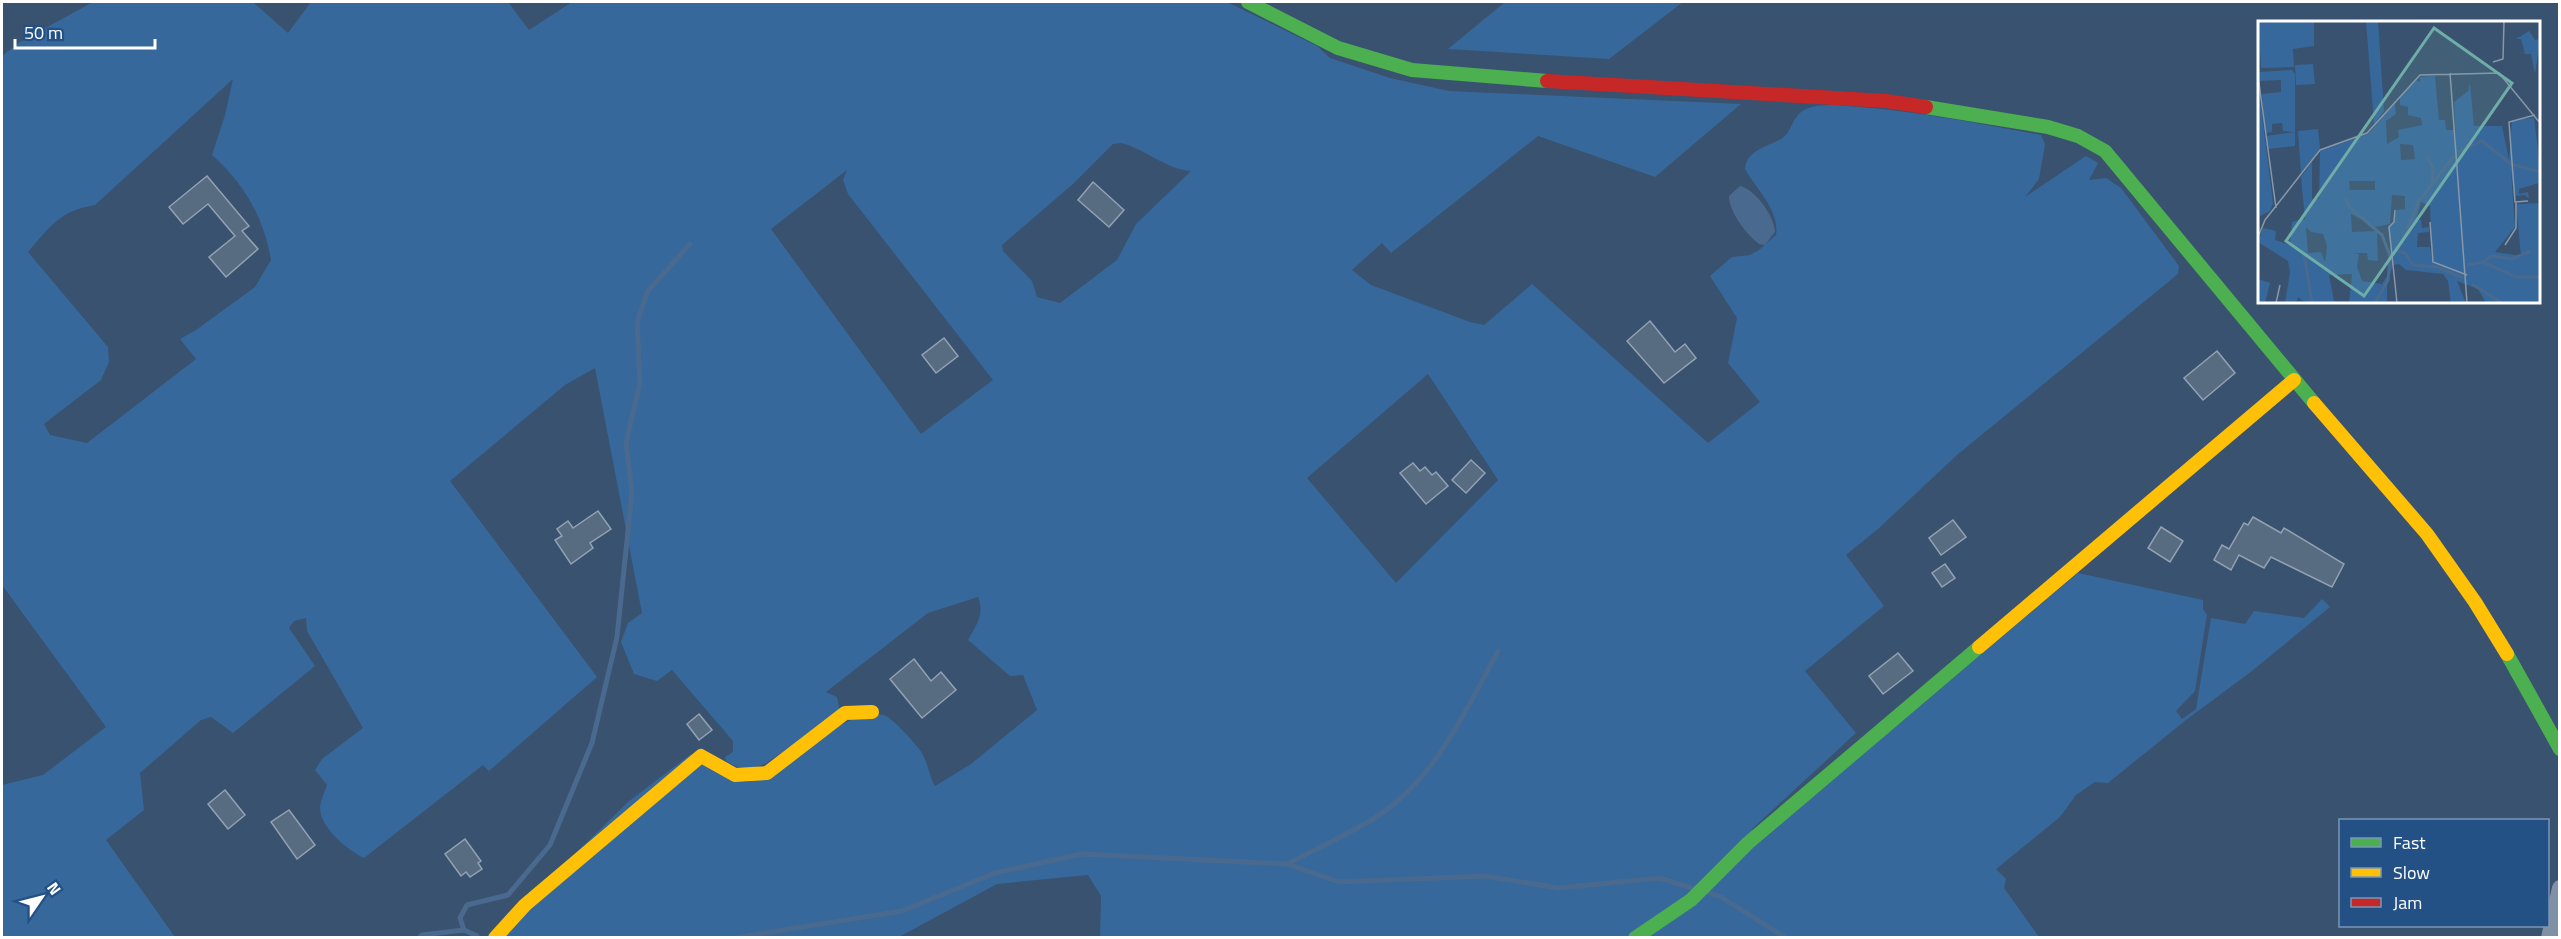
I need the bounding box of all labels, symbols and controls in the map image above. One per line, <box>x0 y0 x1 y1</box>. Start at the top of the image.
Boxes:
scale bar <box>15 12 154 50</box>
text: 50 m <box>24 19 63 46</box>
inset map <box>2258 21 2540 303</box>
legend <box>2339 819 2549 927</box>
text: Fast <box>2393 829 2426 856</box>
text: Slow <box>2393 859 2430 886</box>
north arrow <box>12 867 72 927</box>
text: N <box>41 877 67 900</box>
text: Jam <box>2393 889 2422 916</box>

